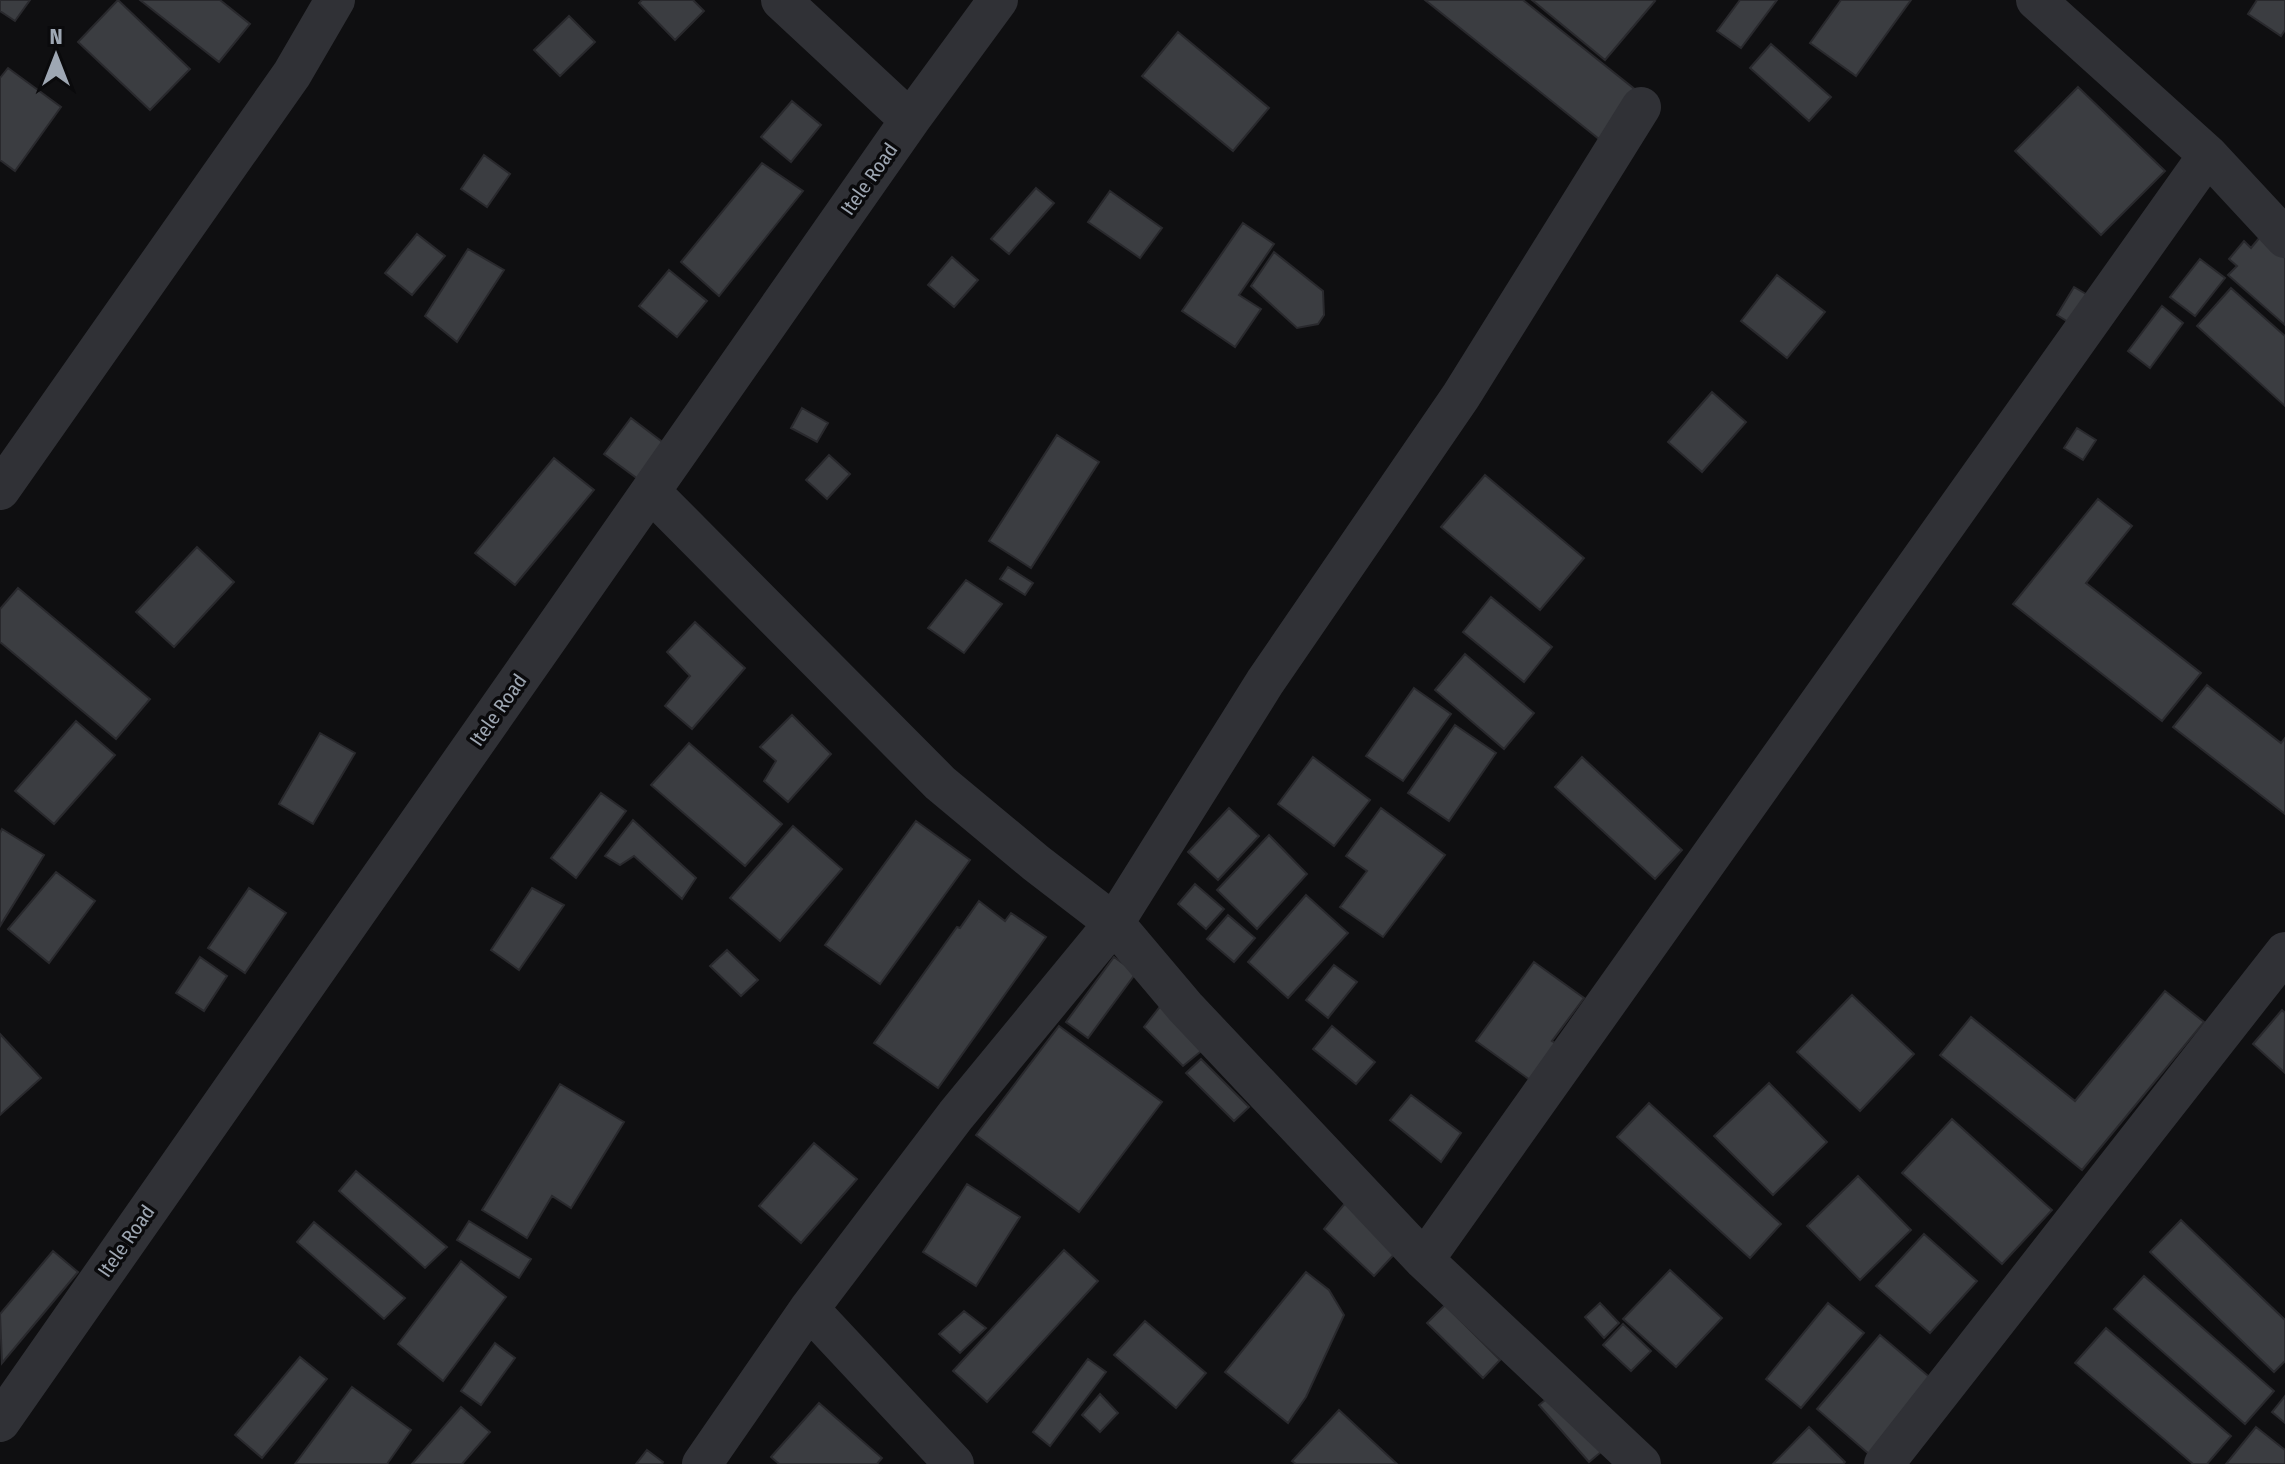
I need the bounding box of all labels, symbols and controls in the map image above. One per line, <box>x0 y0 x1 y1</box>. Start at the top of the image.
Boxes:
north arrow <box>16 16 96 96</box>
text: N <box>49 23 63 50</box>
street label: Itele Road <box>835 138 903 220</box>
street label: Itele Road <box>464 669 532 751</box>
street label: Itele Road <box>92 1200 160 1282</box>

